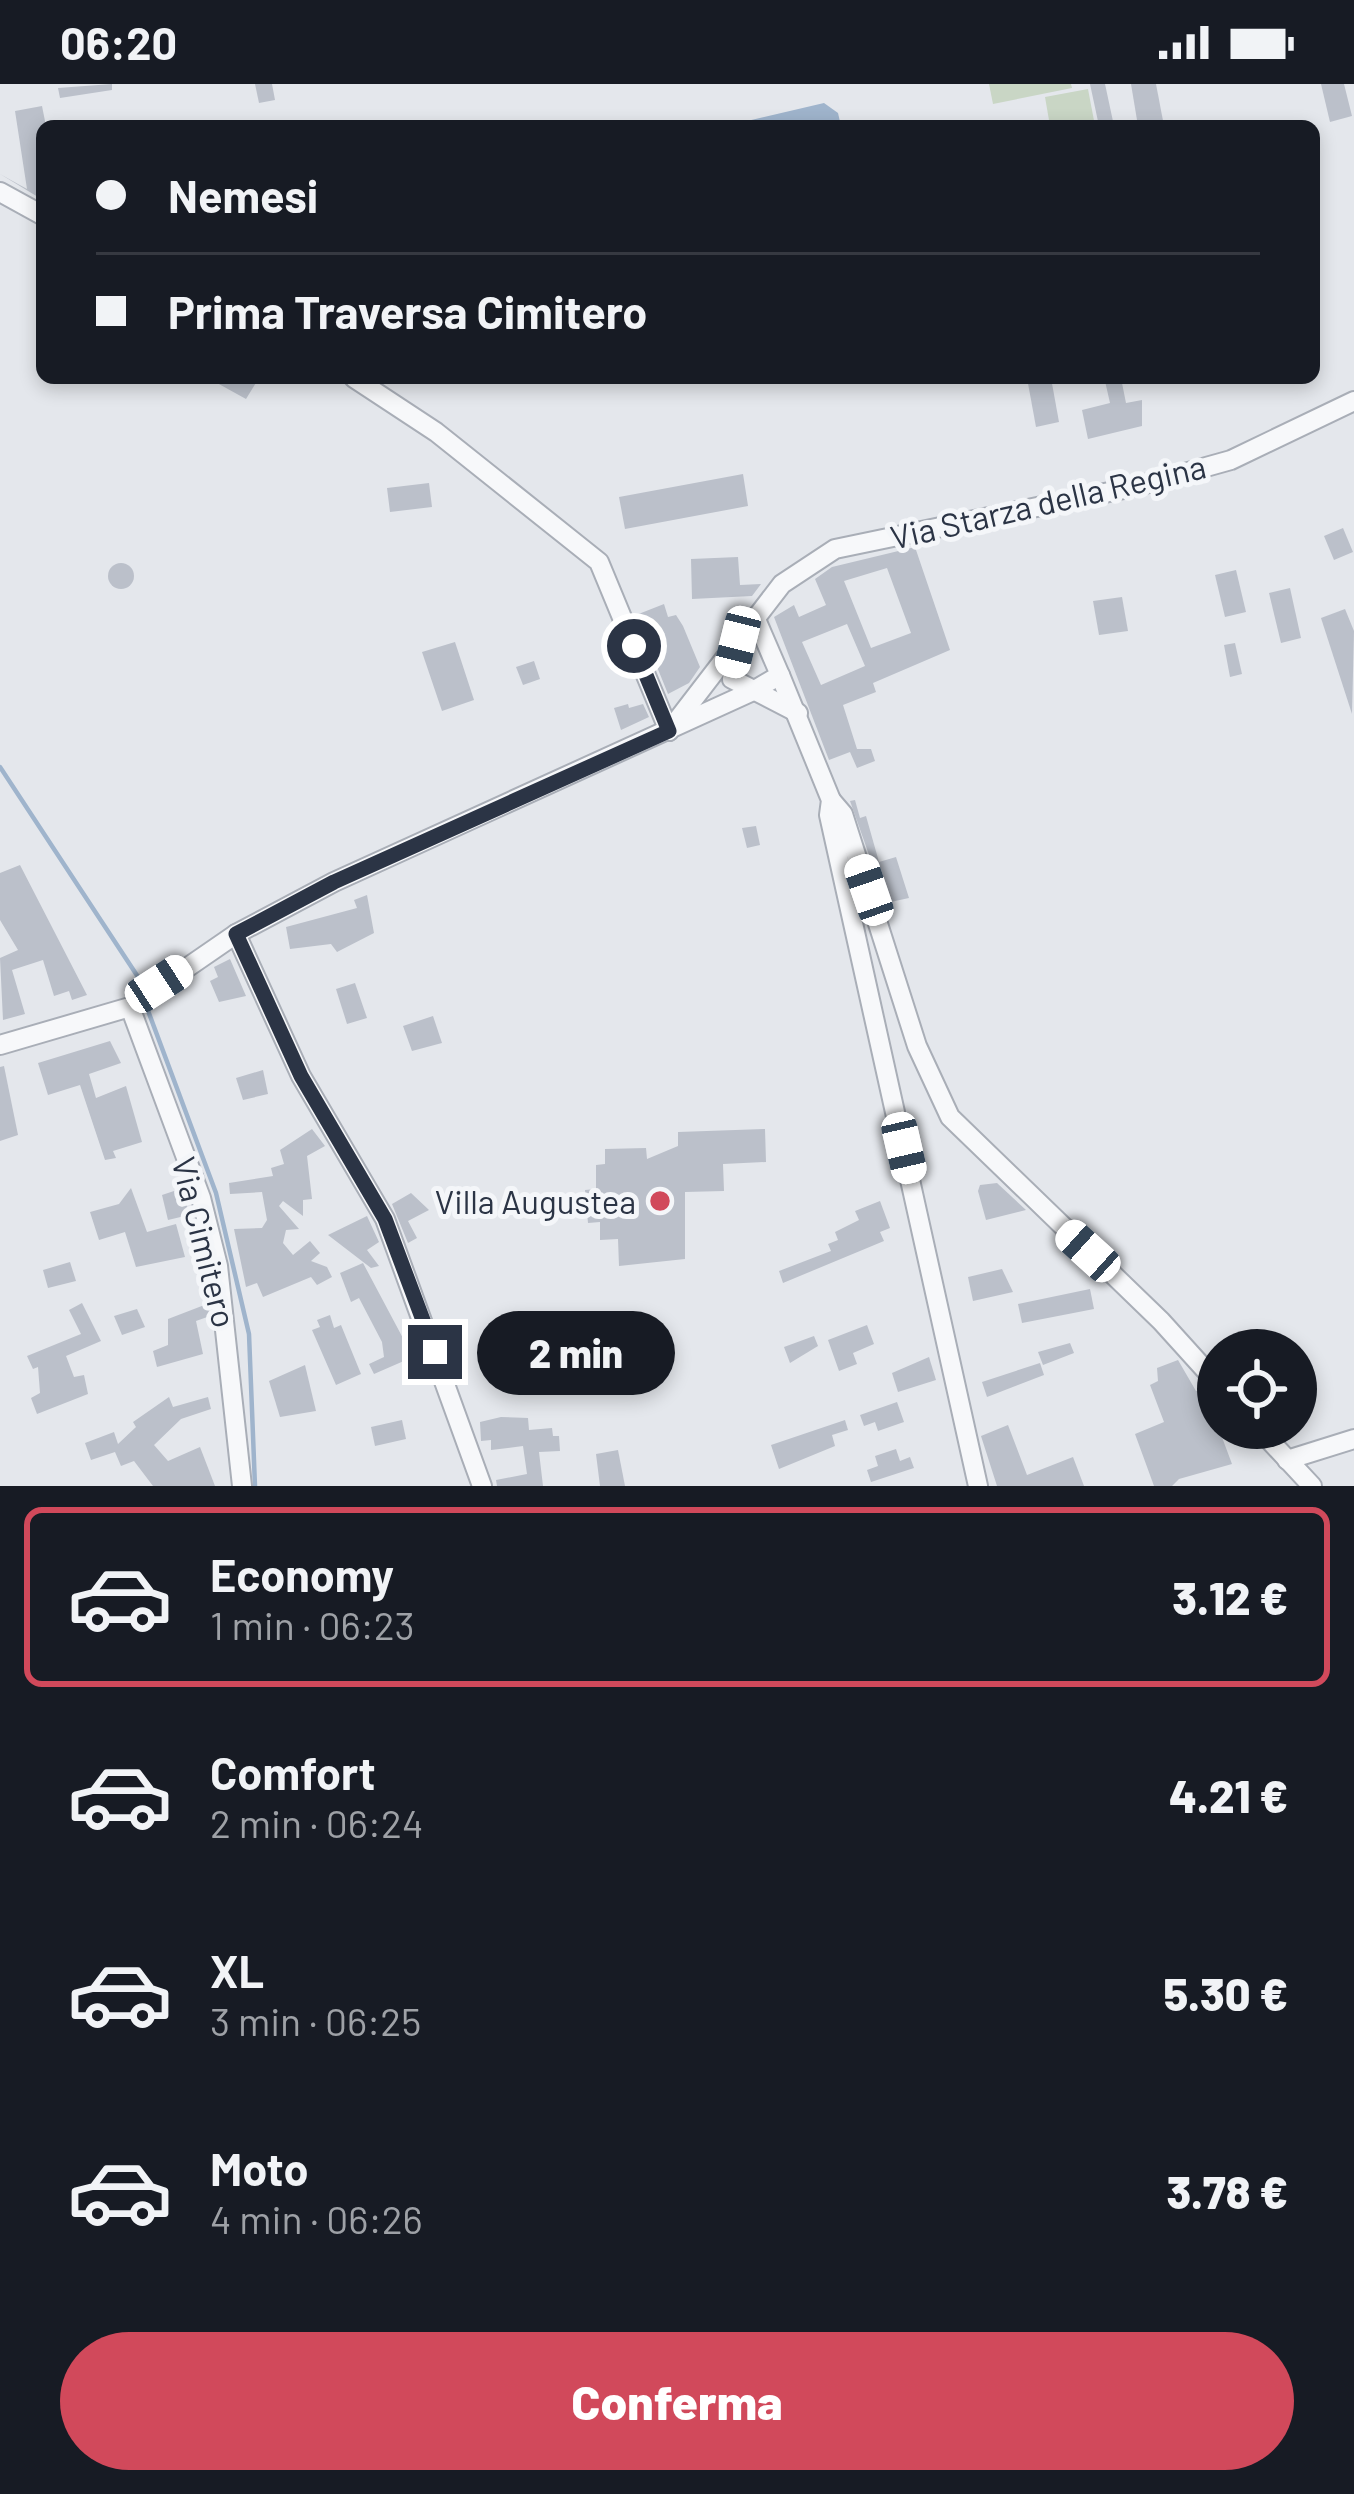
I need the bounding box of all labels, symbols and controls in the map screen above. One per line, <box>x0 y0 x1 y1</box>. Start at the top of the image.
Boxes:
text: 06:20 <box>60 15 177 69</box>
text: Nemesi <box>168 168 318 222</box>
text: Prima Traversa Cimitero <box>168 284 647 338</box>
street label: Via Starza della Regina <box>886 445 1210 557</box>
car <box>712 603 764 681</box>
route start <box>607 619 661 673</box>
car <box>840 850 898 930</box>
car <box>119 949 199 1019</box>
car <box>878 1109 930 1187</box>
street label: Via Cimitero <box>164 1153 246 1331</box>
place label: Villa Augustea <box>435 1181 636 1221</box>
marker: Villa Augustea <box>647 1188 673 1214</box>
car <box>1049 1214 1127 1288</box>
callout: 2 min <box>477 1310 675 1394</box>
route end <box>408 1325 462 1379</box>
text: 2 min <box>529 1329 623 1376</box>
map controls <box>1197 1329 1317 1449</box>
button: locate <box>1197 1329 1317 1449</box>
icon: car <box>66 1543 174 1651</box>
text: Economy <box>210 1547 394 1601</box>
text: 3.12 € <box>1172 1570 1288 1624</box>
text: 1 min · 06:23 <box>210 1601 415 1648</box>
icon: car <box>66 1741 174 1849</box>
text: Comfort <box>210 1745 376 1799</box>
text: 4.21 € <box>1169 1768 1288 1822</box>
text: 2 min · 06:24 <box>210 1799 423 1846</box>
icon: car <box>66 1939 174 2047</box>
text: XL <box>210 1943 264 1997</box>
text: 5.30 € <box>1163 1966 1288 2020</box>
text: 3 min · 06:25 <box>210 1997 421 2044</box>
icon: car <box>66 2137 174 2245</box>
text: Moto <box>210 2141 308 2195</box>
text: 3.78 € <box>1166 2164 1288 2218</box>
text: 4 min · 06:26 <box>210 2195 423 2242</box>
button: Conferma <box>60 2332 1294 2470</box>

